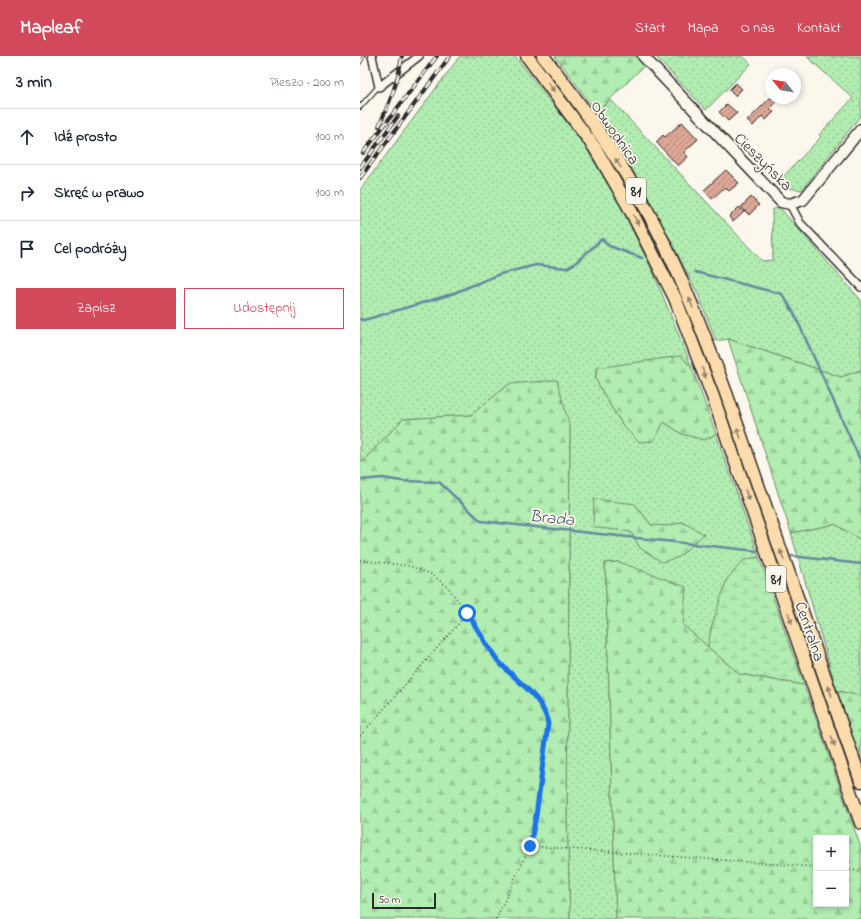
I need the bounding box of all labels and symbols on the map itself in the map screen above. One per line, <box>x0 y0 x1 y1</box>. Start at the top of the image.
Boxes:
north arrow <box>765 68 801 104</box>
one-way arrow <box>546 82 554 92</box>
street label: Obwodnica <box>584 96 645 170</box>
street label: Cieszyńska <box>728 128 797 197</box>
one-way arrow <box>615 157 622 169</box>
road number: 81 <box>626 178 646 204</box>
one-way arrow <box>633 214 639 225</box>
one-way arrow <box>688 297 694 308</box>
one-way arrow <box>701 367 707 379</box>
one-way arrow <box>736 426 742 438</box>
one-way arrow <box>744 490 750 502</box>
water label: Brada <box>528 504 576 533</box>
one-way arrow <box>779 549 785 561</box>
road number: 81 <box>766 566 786 592</box>
street label: Centralna <box>788 598 831 665</box>
route start <box>458 604 476 622</box>
one-way arrow <box>787 612 793 624</box>
one-way arrow <box>826 685 832 697</box>
one-way arrow <box>830 735 836 747</box>
route end <box>521 837 539 855</box>
scale bar <box>372 891 436 910</box>

